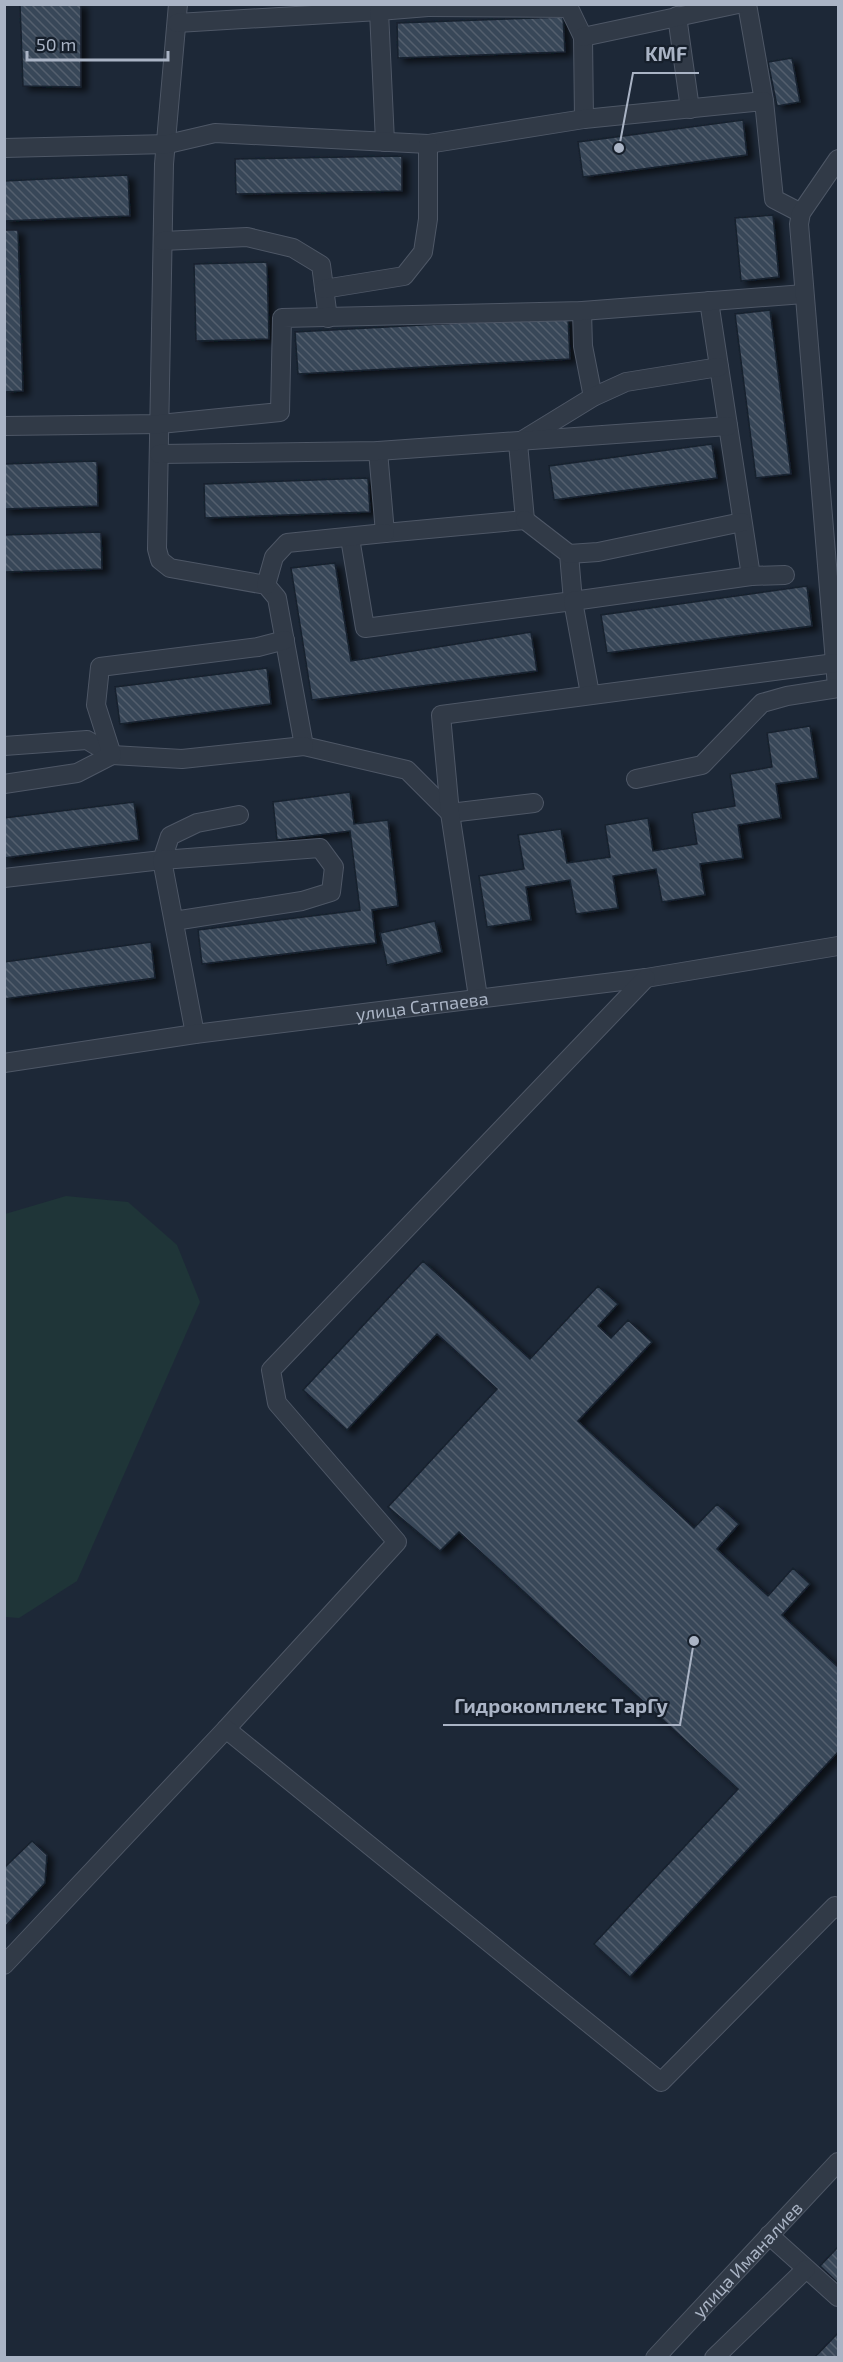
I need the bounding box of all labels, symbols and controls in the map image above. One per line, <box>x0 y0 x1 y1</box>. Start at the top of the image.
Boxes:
scale bar <box>27 24 168 62</box>
text: 50 m <box>36 33 76 55</box>
callout: KMF <box>633 35 699 73</box>
text: KMF <box>645 41 687 65</box>
street label: улица Сатпаева <box>355 987 490 1025</box>
callout: Гидрокомплекс ТарГу <box>443 1687 680 1725</box>
text: Гидрокомплекс ТарГу <box>454 1693 668 1717</box>
street label: улица Иманалиев <box>688 2197 807 2322</box>

